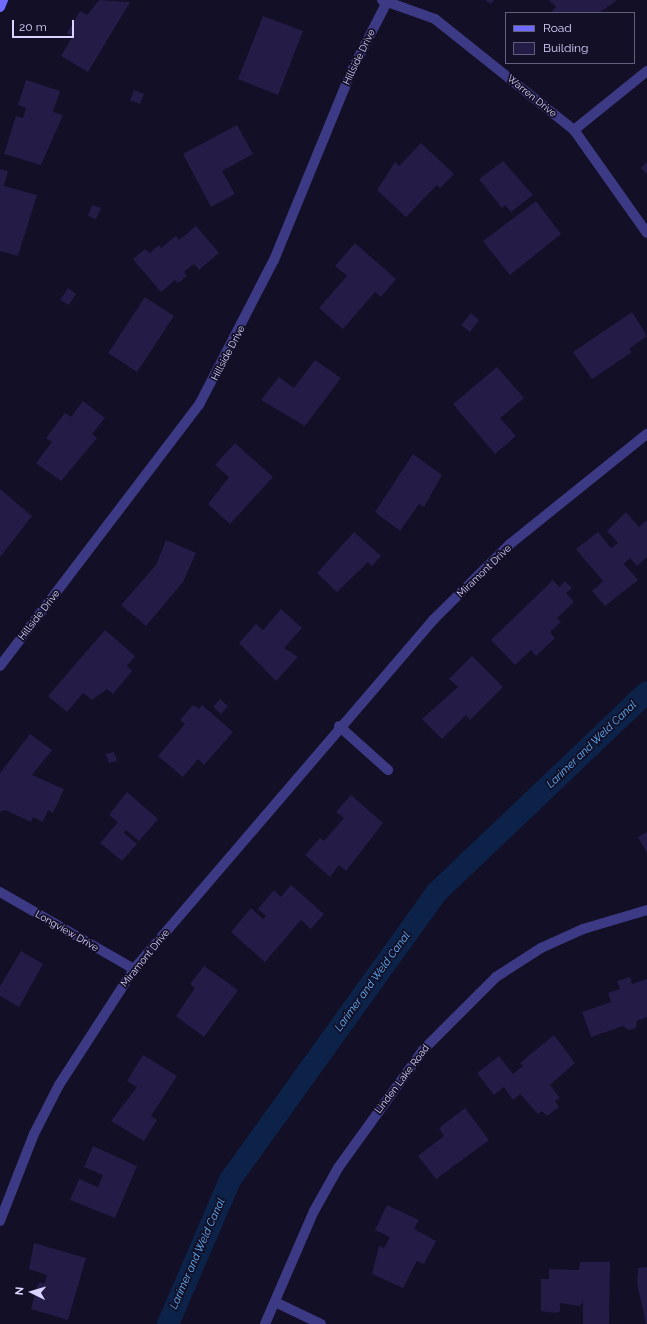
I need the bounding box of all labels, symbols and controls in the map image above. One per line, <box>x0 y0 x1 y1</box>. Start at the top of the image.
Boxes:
scale bar <box>14 12 76 38</box>
legend <box>505 12 635 64</box>
text: 20 m <box>19 20 47 34</box>
text: Road <box>543 21 572 35</box>
street label: Hillside Drive <box>340 27 378 87</box>
text: Building <box>543 41 589 55</box>
street label: Warren Drive <box>505 72 559 120</box>
street label: Hillside Drive <box>208 323 248 383</box>
street label: Miramont Drive <box>454 542 514 600</box>
street label: Hillside Drive <box>16 587 62 643</box>
water label: Larimer and Weld Canal <box>544 698 640 792</box>
street label: Longview Drive <box>33 908 101 954</box>
street label: Miramont Drive <box>118 927 172 989</box>
water label: Larimer and Weld Canal <box>332 929 414 1035</box>
street label: Linden Lake Road <box>372 1042 432 1116</box>
water label: Larimer and Weld Canal <box>167 1196 229 1312</box>
north arrow <box>12 1272 52 1312</box>
text: N <box>13 1286 26 1296</box>

